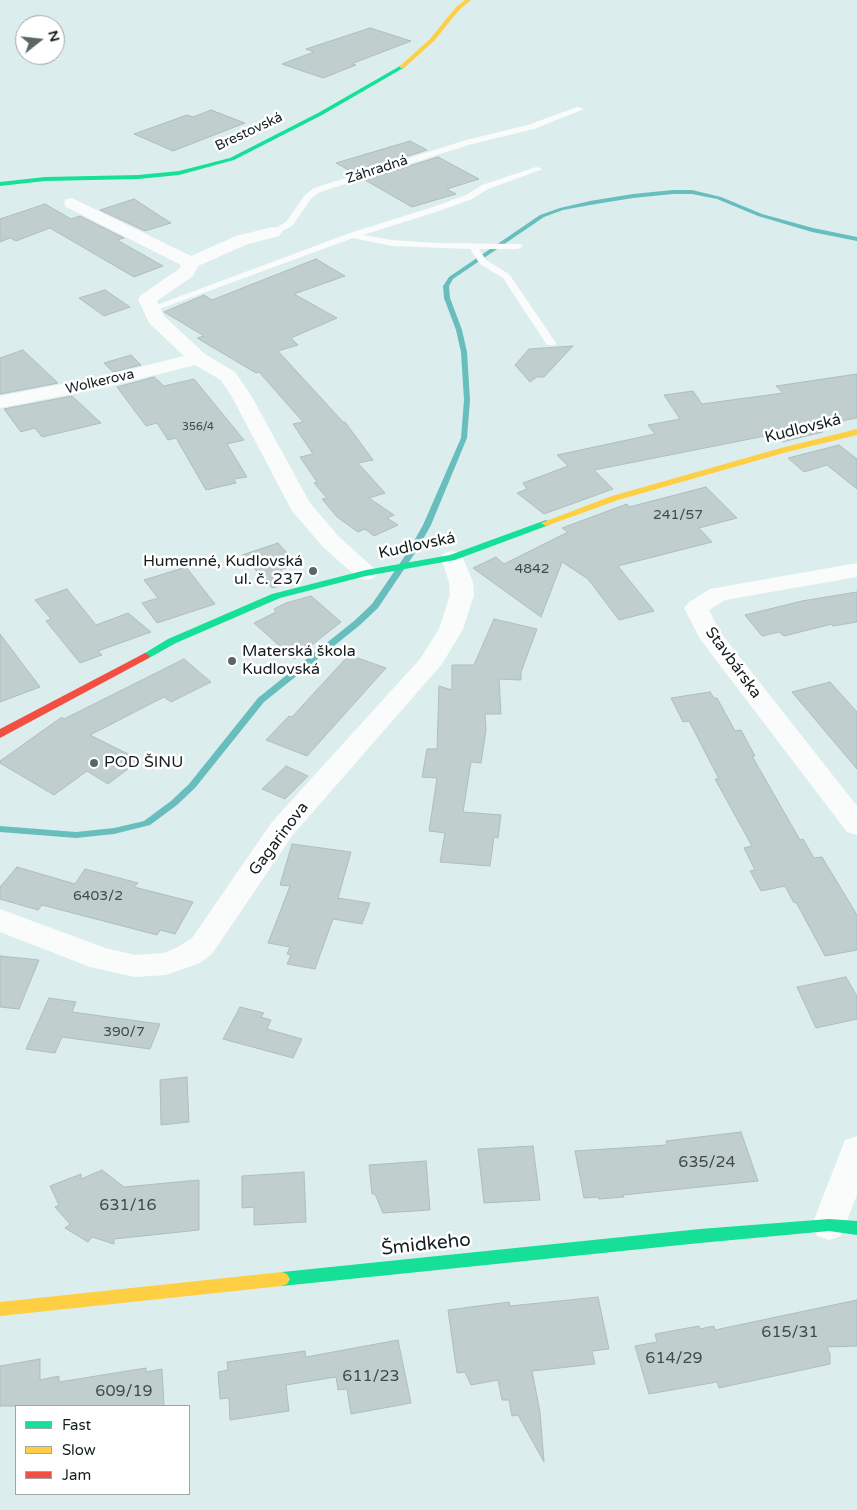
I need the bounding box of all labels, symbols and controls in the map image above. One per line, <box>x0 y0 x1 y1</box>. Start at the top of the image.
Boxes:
north arrow <box>15 15 65 65</box>
text: N <box>44 28 64 44</box>
street label: Brestovská <box>213 109 285 155</box>
street label: Záhradná <box>344 152 410 188</box>
street label: Wolkerova <box>64 366 136 398</box>
street label: Kudlovská <box>763 410 843 448</box>
house number: 356/4 <box>182 420 214 434</box>
house number: 241/57 <box>653 507 703 523</box>
street label: Kudlovská <box>377 529 457 563</box>
place label: Humenné, Kudlovská ul. č. 237 <box>143 552 303 590</box>
house number: 4842 <box>514 561 550 577</box>
marker: Humenné, Kudlovská ul. č. 237 <box>307 565 319 577</box>
street label: Stavbárska <box>701 624 765 702</box>
place label: Materská škola Kudlovská <box>242 642 356 680</box>
marker: Materská škola Kudlovská <box>226 655 238 667</box>
place label: POD ŠINU <box>104 753 183 773</box>
marker: POD ŠINU <box>88 757 100 769</box>
street label: Gagarinova <box>245 798 313 880</box>
house number: 6403/2 <box>73 888 123 904</box>
house number: 390/7 <box>103 1024 145 1040</box>
house number: 635/24 <box>678 1153 736 1173</box>
house number: 631/16 <box>99 1196 157 1216</box>
street label: Šmidkeho <box>380 1229 472 1261</box>
house number: 615/31 <box>761 1323 819 1343</box>
house number: 614/29 <box>645 1349 703 1369</box>
house number: 611/23 <box>342 1367 400 1387</box>
house number: 609/19 <box>95 1382 153 1402</box>
legend <box>15 1405 190 1495</box>
text: Fast <box>62 1416 91 1434</box>
text: Slow <box>62 1441 96 1459</box>
text: Jam <box>62 1466 91 1484</box>

